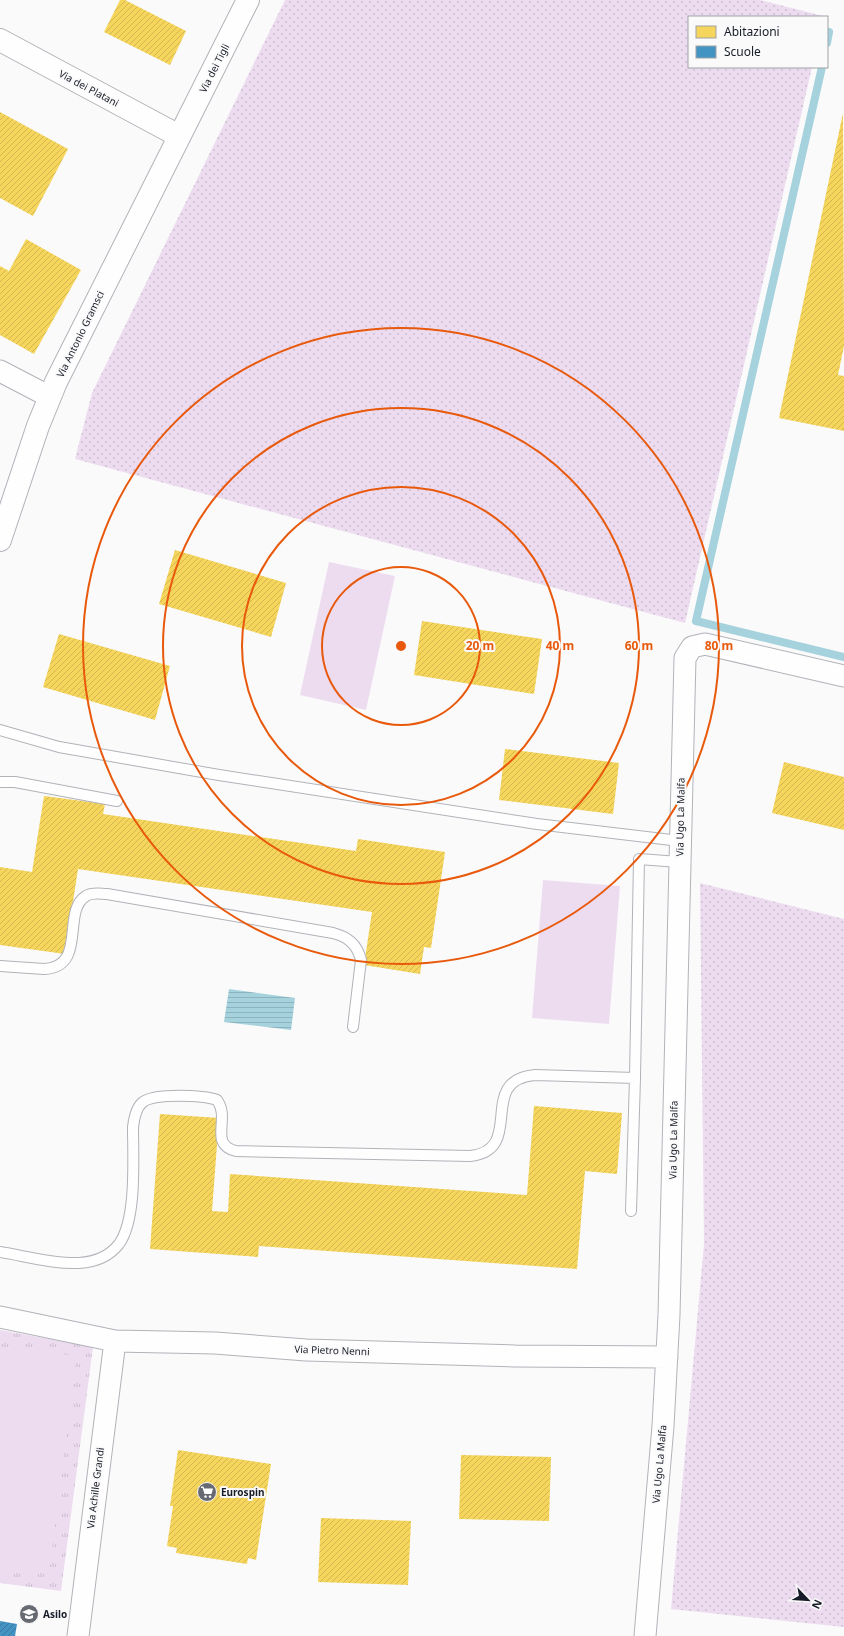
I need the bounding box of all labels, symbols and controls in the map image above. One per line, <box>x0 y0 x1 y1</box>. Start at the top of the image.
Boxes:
legend <box>688 16 828 68</box>
text: Abitazioni <box>724 23 780 40</box>
street label: Via dei Tigli <box>196 41 232 95</box>
text: Scuole <box>724 43 761 60</box>
street label: Via dei Platani <box>57 66 121 110</box>
street label: Via Antonio Gramsci <box>53 288 107 380</box>
text: 20 m <box>466 637 494 654</box>
text: 40 m <box>546 637 574 654</box>
text: 60 m <box>625 637 653 654</box>
text: 80 m <box>705 637 733 654</box>
centre of rings <box>394 639 408 653</box>
street label: Via Ugo La Malfa <box>672 778 688 856</box>
street label: Via Ugo La Malfa <box>665 1101 681 1179</box>
street label: Via Pietro Nenni <box>294 1342 370 1358</box>
street label: Via Ugo La Malfa <box>649 1424 669 1504</box>
street label: Via Achille Grandi <box>83 1447 107 1529</box>
supermarket icon: Eurospin <box>196 1481 218 1503</box>
place label: Eurospin <box>221 1485 264 1499</box>
north arrow <box>788 1580 828 1620</box>
text: N <box>809 1597 826 1612</box>
school or university icon: Asilo <box>18 1603 40 1625</box>
place label: Asilo <box>43 1607 67 1621</box>

